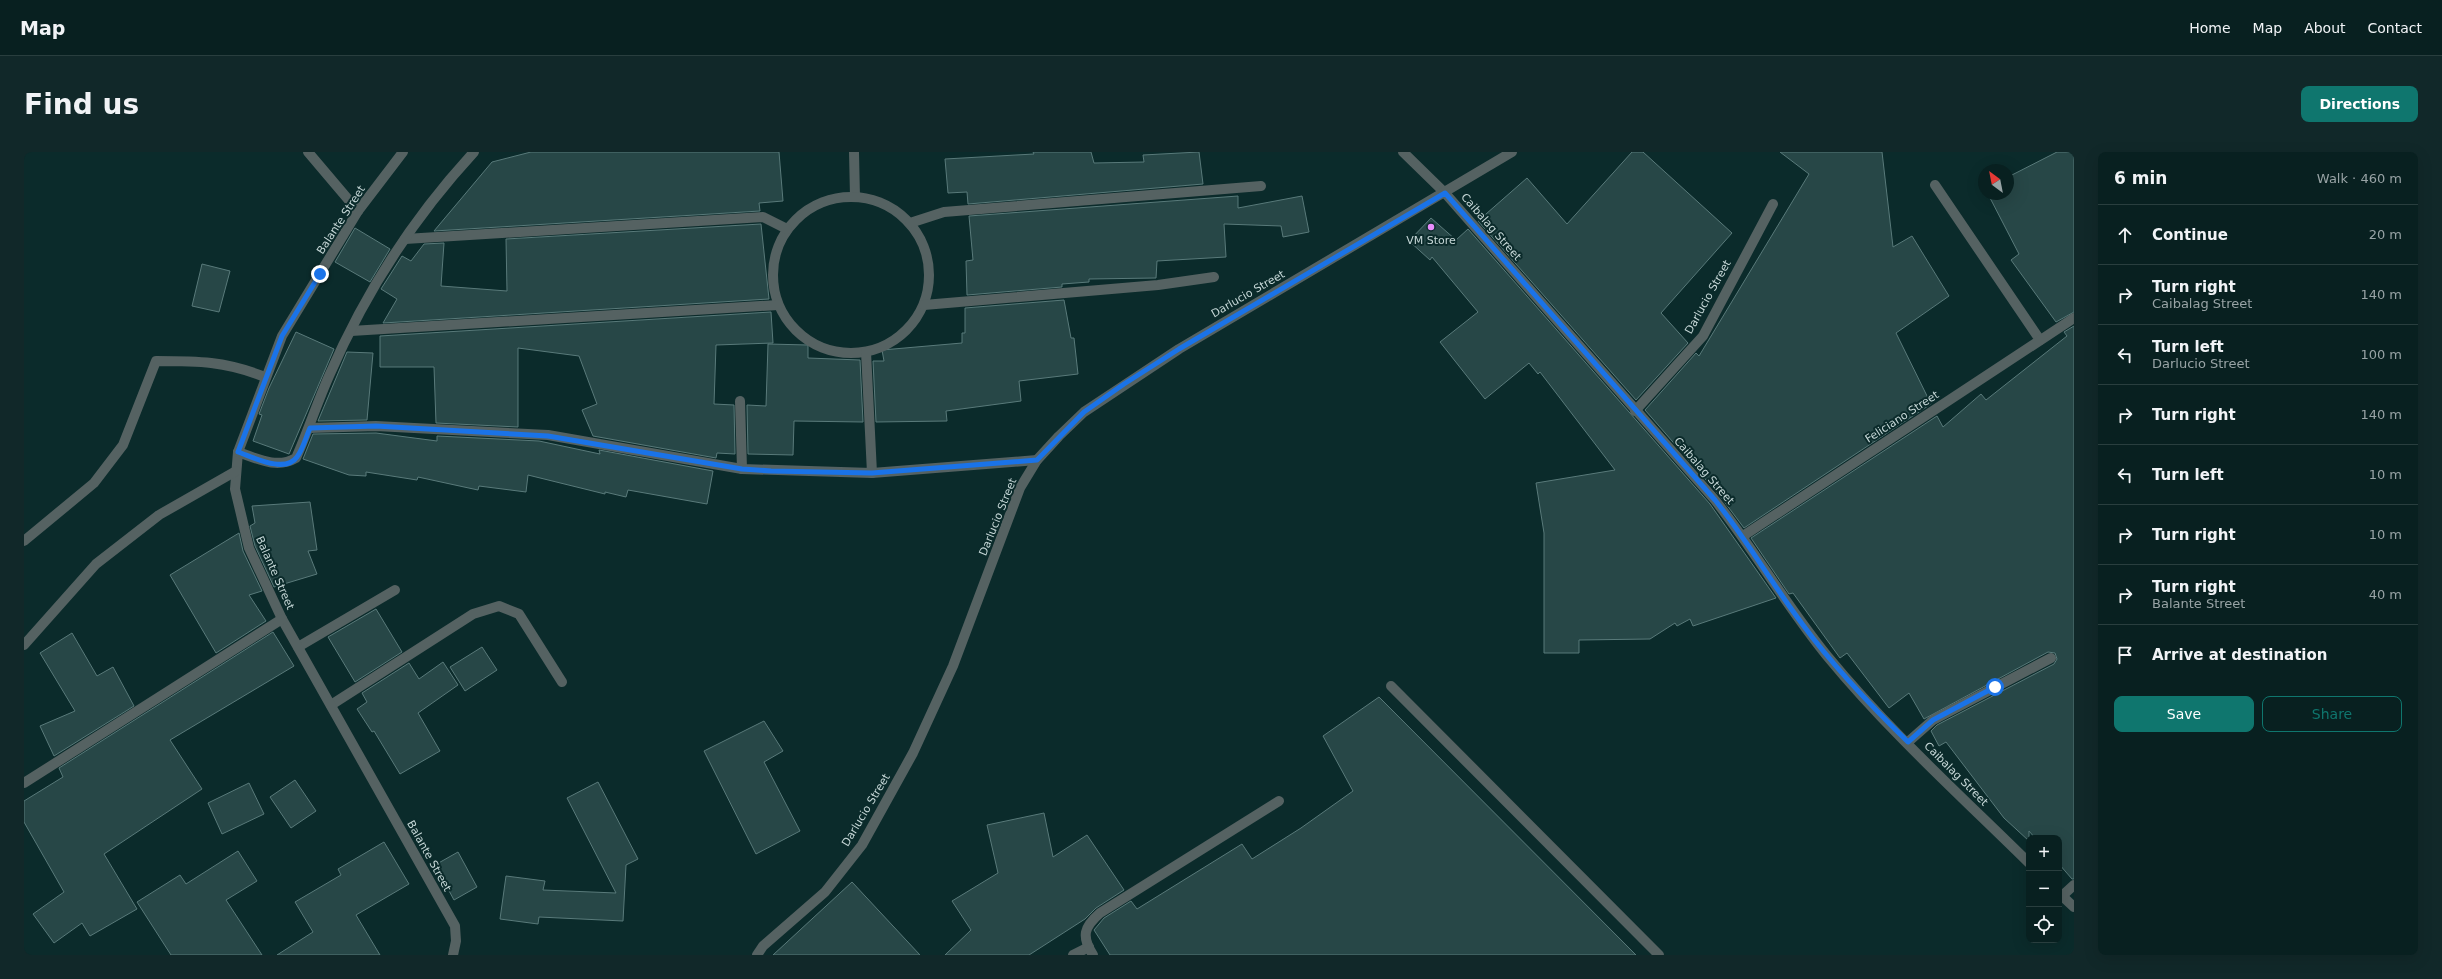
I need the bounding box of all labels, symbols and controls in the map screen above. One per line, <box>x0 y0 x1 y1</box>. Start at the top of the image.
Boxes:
text: Map <box>20 17 65 39</box>
text: Home <box>2189 20 2231 36</box>
text: Map <box>2253 20 2282 36</box>
text: About <box>2304 20 2346 36</box>
text: Contact <box>2368 20 2422 36</box>
button: Directions <box>2301 86 2418 122</box>
text: Find us <box>24 88 139 121</box>
north arrow <box>1978 164 2014 200</box>
text: 6 min <box>2114 168 2167 188</box>
text: Walk · 460 m <box>2317 171 2402 186</box>
street label: Balante Street <box>314 183 368 257</box>
street label: Caibalag Street <box>1458 191 1524 264</box>
marker: VM Store <box>1426 222 1436 232</box>
icon: ahead <box>2114 224 2136 246</box>
text: Continue <box>2152 226 2228 244</box>
text: 20 m <box>2369 227 2402 242</box>
place label: VM Store <box>1406 234 1456 247</box>
street label: Darlucio Street <box>1682 257 1734 336</box>
route end <box>311 265 329 283</box>
street label: Darlucio Street <box>1209 267 1288 320</box>
text: Turn right <box>2152 278 2236 296</box>
icon: right <box>2114 284 2136 306</box>
text: 140 m <box>2360 287 2402 302</box>
text: Caibalag Street <box>2152 296 2252 311</box>
text: Turn left <box>2152 338 2224 356</box>
icon: left <box>2114 344 2136 366</box>
text: 100 m <box>2360 347 2402 362</box>
text: Darlucio Street <box>2152 356 2250 371</box>
street label: Feliciano Street <box>1863 388 1942 446</box>
icon: right <box>2114 404 2136 426</box>
text: Turn right <box>2152 406 2236 424</box>
text: 140 m <box>2360 407 2402 422</box>
street label: Caibalag Street <box>1671 435 1737 508</box>
icon: left <box>2114 464 2136 486</box>
text: Turn left <box>2152 466 2224 484</box>
text: 10 m <box>2369 467 2402 482</box>
street label: Darlucio Street <box>977 476 1020 558</box>
icon: right <box>2114 524 2136 546</box>
text: Turn right <box>2152 526 2236 544</box>
text: 10 m <box>2369 527 2402 542</box>
street label: Balante Street <box>253 534 297 612</box>
text: Turn right <box>2152 578 2236 596</box>
icon: right <box>2114 584 2136 606</box>
text: 40 m <box>2369 587 2402 602</box>
text: Balante Street <box>2152 596 2245 611</box>
icon: arrive <box>2114 644 2136 666</box>
text: Arrive at destination <box>2152 646 2327 664</box>
route start <box>1986 678 2004 696</box>
button: Save <box>2114 696 2254 732</box>
button: Share <box>2262 696 2402 732</box>
street label: Caibalag Street <box>1921 739 1991 809</box>
street label: Darlucio Street <box>839 771 893 849</box>
street label: Balante Street <box>404 818 454 894</box>
map controls <box>2026 835 2062 943</box>
button: + <box>2026 835 2062 871</box>
button: − <box>2026 871 2062 907</box>
button: locate <box>2026 907 2062 943</box>

